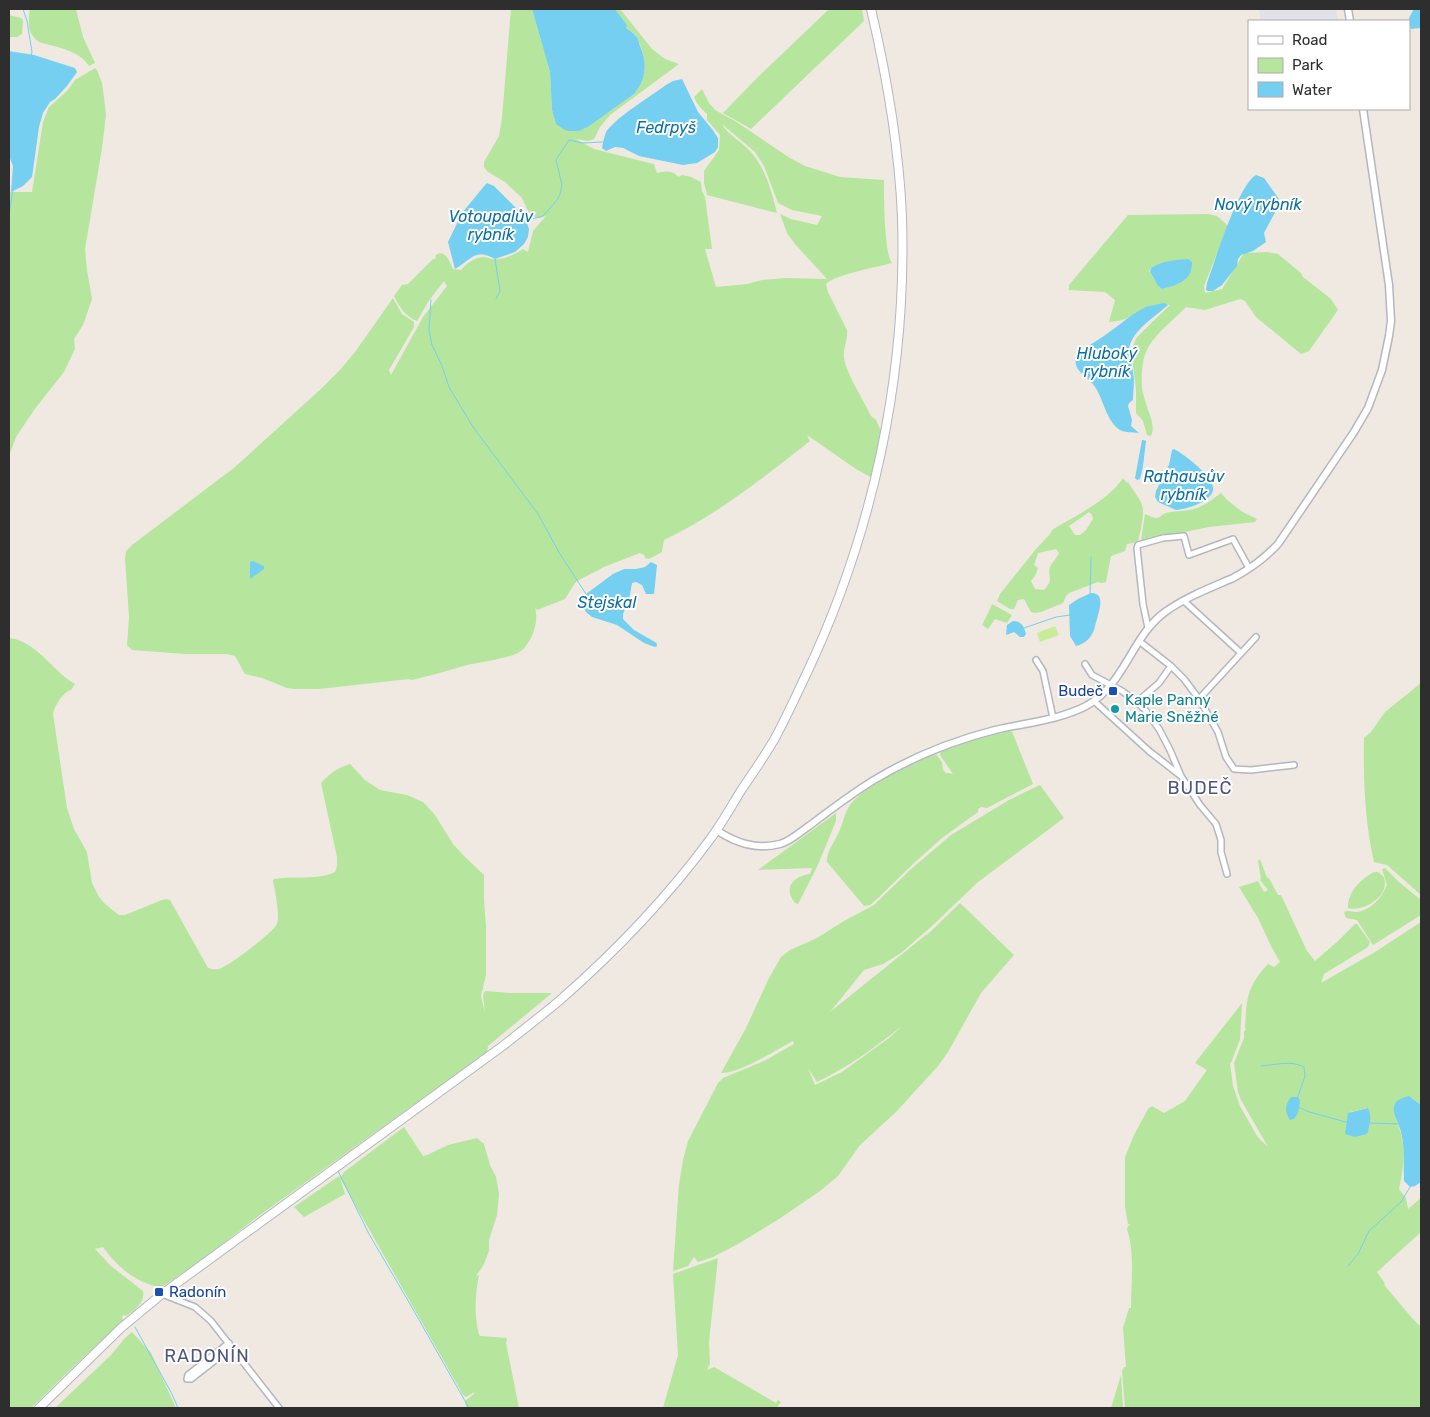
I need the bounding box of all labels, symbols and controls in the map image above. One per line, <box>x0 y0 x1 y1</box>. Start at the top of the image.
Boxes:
legend <box>1248 20 1410 110</box>
text: Road <box>1292 31 1328 49</box>
text: Park <box>1292 56 1323 74</box>
text: Water <box>1292 81 1332 99</box>
water label: Fedrpyš <box>636 118 696 137</box>
water label: Nový rybník <box>1214 195 1303 214</box>
water label: Votoupalův rybník <box>449 207 535 244</box>
water label: Hluboký rybník <box>1077 344 1138 381</box>
water label: Rathausův rybník <box>1143 467 1226 504</box>
water label: Stejskal <box>578 593 637 612</box>
place label: Budeč <box>1058 682 1103 700</box>
marker: Budeč <box>1107 685 1119 697</box>
place label: Kaple Panny Marie Sněžné <box>1125 691 1219 726</box>
marker: Kaple Panny Marie Sněžné <box>1109 703 1121 715</box>
district label: BUDEČ <box>1168 777 1232 799</box>
place label: Radonín <box>169 1283 226 1301</box>
marker: Radonín <box>153 1286 165 1298</box>
district label: RADONÍN <box>164 1345 250 1367</box>

